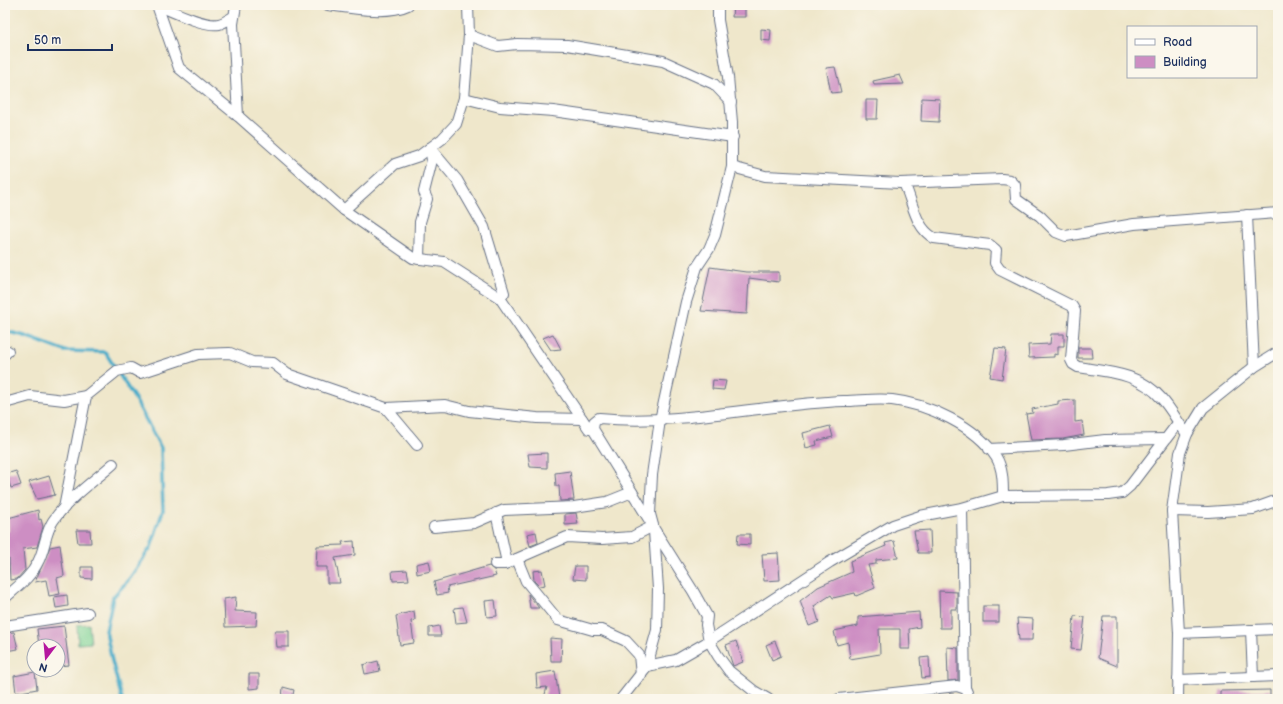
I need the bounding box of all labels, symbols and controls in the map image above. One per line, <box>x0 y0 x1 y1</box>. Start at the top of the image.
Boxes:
scale bar <box>28 26 112 52</box>
legend <box>1127 26 1257 78</box>
text: 50 m <box>34 33 61 48</box>
text: Road <box>1163 35 1192 50</box>
text: Building <box>1163 55 1207 70</box>
north arrow <box>26 638 66 678</box>
text: N <box>38 660 49 675</box>

